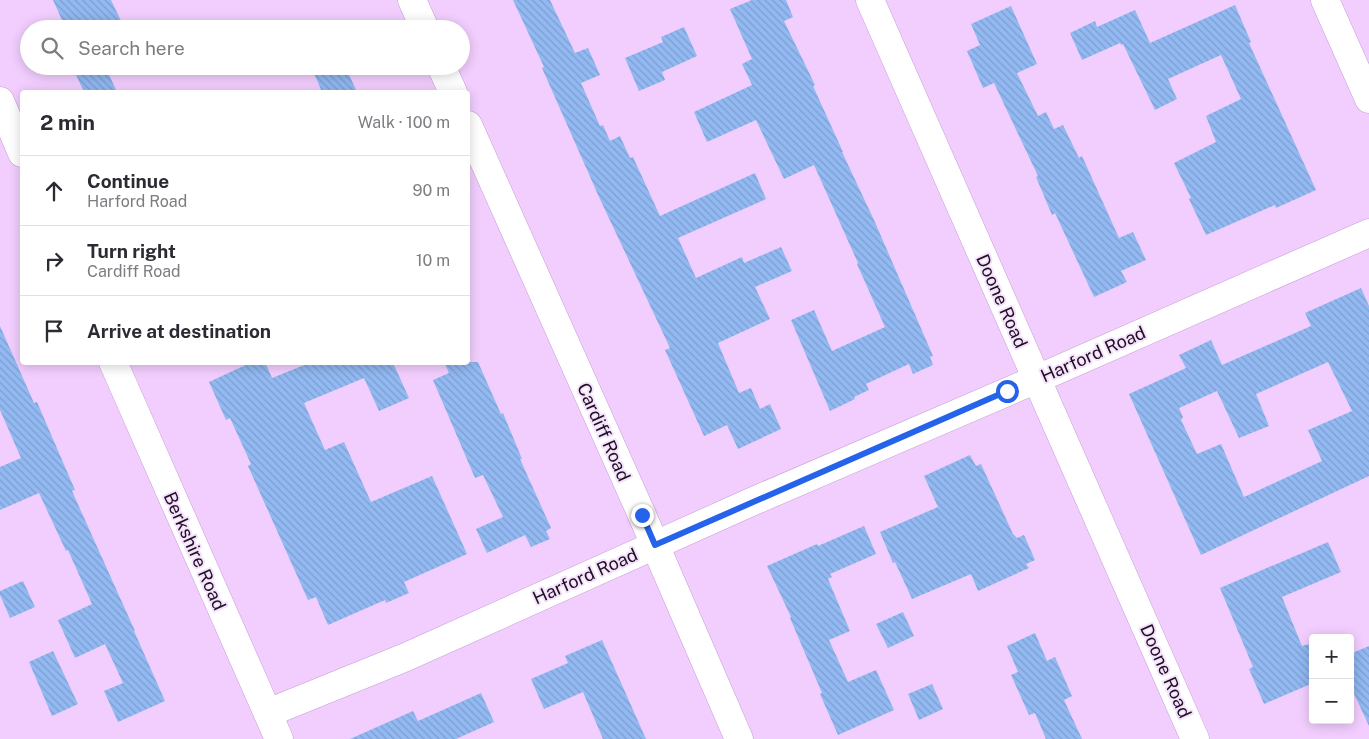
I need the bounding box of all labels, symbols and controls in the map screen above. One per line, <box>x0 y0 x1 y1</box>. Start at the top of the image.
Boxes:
search box <box>20 20 470 75</box>
icon: search <box>38 34 66 62</box>
text: Search here <box>78 37 185 59</box>
text: 2 min <box>40 110 95 135</box>
text: Walk · 100 m <box>358 113 450 132</box>
text: Continue <box>87 170 169 192</box>
icon: ahead <box>40 177 68 205</box>
text: 90 m <box>413 181 450 200</box>
text: Harford Road <box>87 192 187 211</box>
text: Turn right <box>87 240 176 262</box>
icon: right <box>40 247 68 275</box>
text: 10 m <box>416 251 450 270</box>
street label: Doone Road <box>972 251 1032 351</box>
text: Cardiff Road <box>87 262 181 281</box>
icon: arrive <box>40 317 68 345</box>
text: Arrive at destination <box>87 320 271 342</box>
street label: Harford Road <box>1037 321 1149 387</box>
street label: Cardiff Road <box>573 380 635 484</box>
route start <box>996 380 1019 403</box>
street label: Berkshire Road <box>160 489 230 613</box>
route end <box>631 504 654 527</box>
street label: Harford Road <box>529 543 641 609</box>
street label: Doone Road <box>1136 621 1196 721</box>
map controls <box>1309 634 1354 724</box>
button: + <box>1309 634 1354 679</box>
button: − <box>1309 679 1354 724</box>

